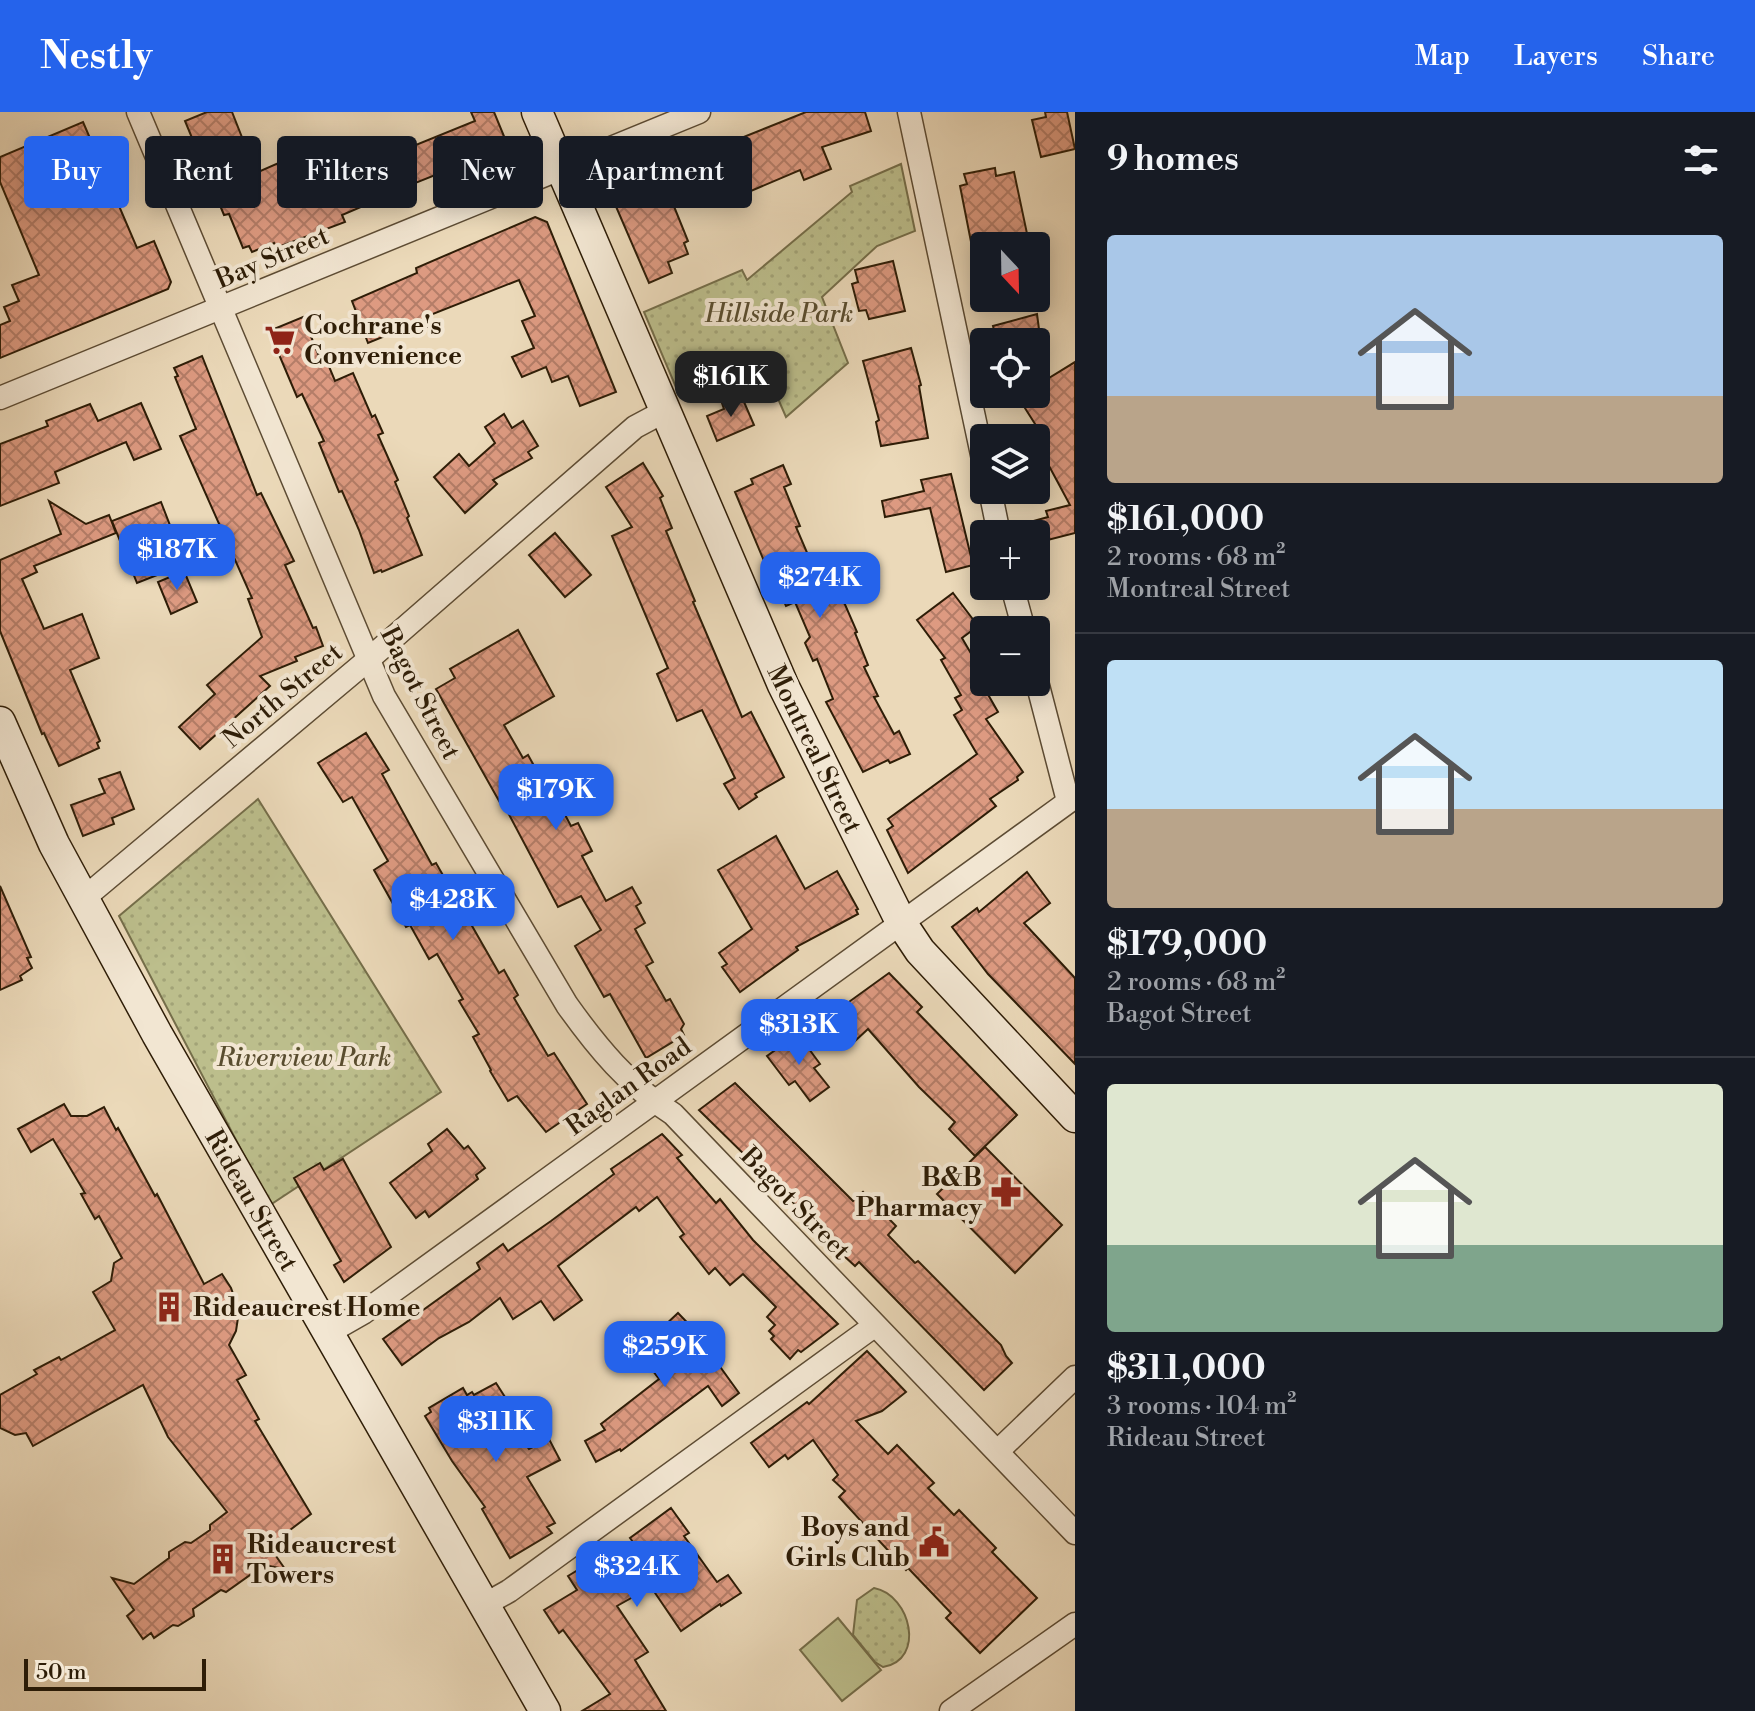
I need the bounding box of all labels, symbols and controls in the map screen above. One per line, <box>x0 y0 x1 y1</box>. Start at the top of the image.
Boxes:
text: Nestly <box>40 33 153 80</box>
text: Map <box>1415 39 1470 74</box>
text: Layers <box>1514 39 1598 74</box>
text: Share <box>1642 39 1715 74</box>
chip: Buy <box>24 136 129 208</box>
chip: Rent <box>145 136 261 208</box>
chip: Filters <box>277 136 417 208</box>
chip: New <box>433 136 543 208</box>
chip: Apartment <box>559 136 752 208</box>
icon: filters <box>1679 138 1723 182</box>
text: 9 homes <box>1107 139 1239 181</box>
street label: Bay Street <box>210 220 334 296</box>
north arrow <box>970 232 1050 312</box>
map controls <box>970 232 1050 696</box>
icon: home <box>1343 287 1487 431</box>
park label: Hillside Park <box>704 298 853 330</box>
place label: Cochrane's Convenience <box>304 310 462 372</box>
supermarket icon: Cochrane's Convenience <box>263 323 297 357</box>
button: locate <box>970 328 1050 408</box>
pin: $161K <box>675 351 787 419</box>
text: $161K <box>693 361 769 393</box>
button: layers <box>970 424 1050 504</box>
text: $161,000 <box>1107 499 1264 541</box>
button: + <box>970 520 1050 600</box>
pin: $187K <box>121 524 233 592</box>
text: $187K <box>137 534 217 566</box>
text: 2 rooms · 68 m² <box>1107 541 1285 573</box>
pin: $274K <box>764 552 876 620</box>
text: $274K <box>778 562 862 594</box>
text: Montreal Street <box>1107 573 1290 605</box>
button: − <box>970 616 1050 696</box>
street label: Bagot Street <box>373 621 467 765</box>
street label: North Street <box>216 636 349 755</box>
street label: Montreal Street <box>760 660 869 839</box>
icon: home <box>1343 712 1487 856</box>
pin: $179K <box>500 764 612 832</box>
text: $179K <box>517 774 595 806</box>
pin: $428K <box>397 874 509 942</box>
text: $428K <box>410 884 496 916</box>
text: $179,000 <box>1107 924 1267 966</box>
text: 2 rooms · 68 m² <box>1107 966 1285 998</box>
text: Bagot Street <box>1107 998 1251 1030</box>
pin: $313K <box>743 999 855 1067</box>
text: $313K <box>759 1009 839 1041</box>
street label: Raglan Road <box>560 1030 698 1143</box>
park label: Riverview Park <box>216 1042 391 1074</box>
street label: Rideau Street <box>198 1124 305 1277</box>
icon: home <box>1343 1136 1487 1280</box>
street label: Bagot Street <box>733 1140 857 1267</box>
place label: B&B Pharmacy <box>856 1162 983 1224</box>
pharmacy icon: B&B Pharmacy <box>989 1175 1023 1209</box>
building icon: Rideaucrest Home <box>152 1290 186 1324</box>
place label: Rideaucrest Home <box>193 1292 421 1324</box>
pin: $259K <box>609 1321 721 1389</box>
text: $259K <box>622 1331 708 1363</box>
text: $311,000 <box>1107 1348 1266 1390</box>
text: 3 rooms · 104 m² <box>1107 1390 1296 1422</box>
pin: $311K <box>440 1396 552 1464</box>
text: $311K <box>457 1406 535 1438</box>
text: Rideau Street <box>1107 1422 1265 1454</box>
place label: Boys and Girls Club <box>785 1512 910 1574</box>
public building icon: Boys and Girls Club <box>917 1525 951 1559</box>
place label: Rideaucrest Towers <box>247 1529 397 1591</box>
pin: $324K <box>581 1541 693 1609</box>
building icon: Rideaucrest Towers <box>206 1542 240 1576</box>
text: $324K <box>594 1551 680 1583</box>
scale bar <box>24 1655 206 1691</box>
text: 50 m <box>36 1659 87 1686</box>

